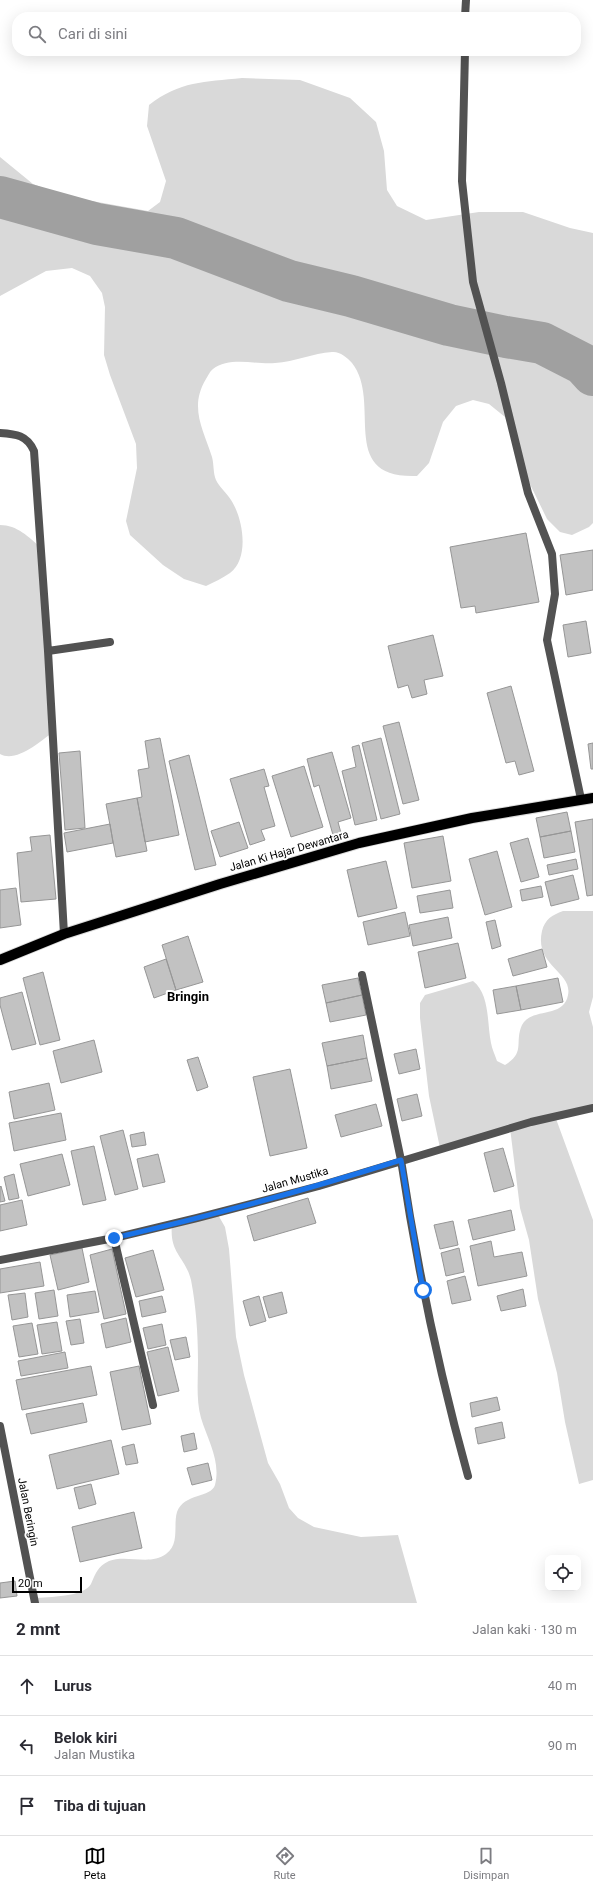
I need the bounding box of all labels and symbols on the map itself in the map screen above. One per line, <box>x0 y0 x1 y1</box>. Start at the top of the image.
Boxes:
street label: Jalan Ki Hajar Dewantara <box>228 828 350 874</box>
district label: Bringin <box>167 989 209 1004</box>
street label: Jalan Mustika <box>260 1164 330 1196</box>
route end <box>105 1229 123 1247</box>
route start <box>414 1281 432 1299</box>
street label: Jalan Beringin <box>15 1477 41 1547</box>
scale bar <box>12 1575 82 1594</box>

